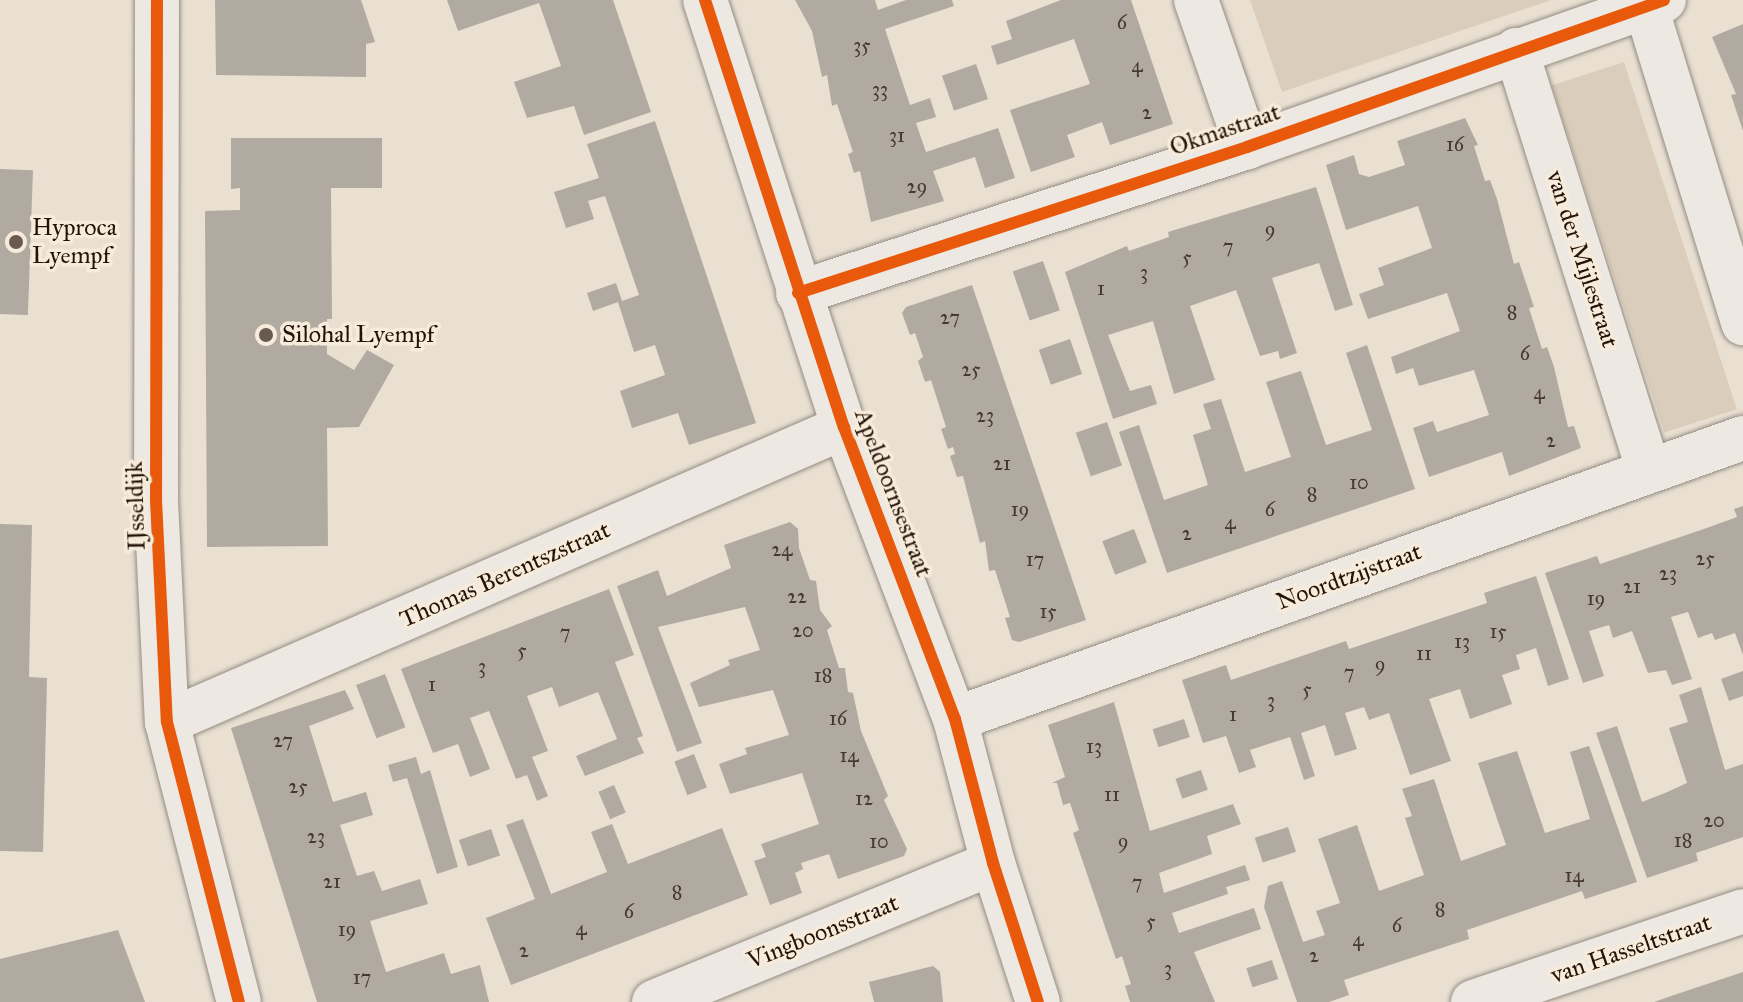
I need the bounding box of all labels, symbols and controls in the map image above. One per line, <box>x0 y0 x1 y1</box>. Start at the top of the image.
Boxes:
house number: 6 <box>1117 10 1127 34</box>
house number: 35 <box>853 33 871 57</box>
house number: 4 <box>1131 53 1143 77</box>
house number: 33 <box>872 77 888 101</box>
street label: Okmastraat <box>1166 98 1284 162</box>
house number: 2 <box>1142 100 1152 124</box>
house number: 31 <box>889 123 905 147</box>
house number: 16 <box>1446 132 1464 156</box>
street label: van der Mijlestraat <box>1540 167 1624 351</box>
house number: 29 <box>907 174 927 198</box>
place label: Hyproca Lyempf <box>32 214 117 270</box>
house number: 9 <box>1265 217 1275 241</box>
marker: Hyproca Lyempf <box>7 233 25 251</box>
house number: 7 <box>1223 234 1233 258</box>
house number: 5 <box>1182 245 1192 269</box>
house number: 3 <box>1140 260 1148 284</box>
house number: 1 <box>1097 276 1105 300</box>
house number: 8 <box>1507 300 1517 324</box>
house number: 27 <box>940 305 960 329</box>
place label: Silohal Lyempf <box>282 321 435 349</box>
marker: Silohal Lyempf <box>257 326 275 344</box>
house number: 6 <box>1520 341 1530 365</box>
house number: 25 <box>961 357 981 381</box>
house number: 4 <box>1533 380 1545 404</box>
house number: 23 <box>976 403 994 427</box>
street label: Apeldoornsestraat <box>848 405 938 581</box>
house number: 2 <box>1546 428 1556 452</box>
house number: 21 <box>993 451 1011 475</box>
street label: IJsseldijk <box>120 461 152 551</box>
house number: 10 <box>1349 470 1369 494</box>
house number: 8 <box>1307 482 1317 506</box>
house number: 19 <box>1011 497 1029 521</box>
house number: 6 <box>1265 497 1275 521</box>
house number: 4 <box>1224 510 1236 534</box>
street label: Thomas Berentszstraat <box>395 516 615 634</box>
house number: 2 <box>1182 521 1192 545</box>
house number: 24 <box>771 537 793 561</box>
street label: Noordtzijstraat <box>1272 537 1426 617</box>
house number: 25 <box>1695 546 1715 570</box>
house number: 17 <box>1026 547 1044 571</box>
house number: 23 <box>1659 561 1677 585</box>
house number: 21 <box>1623 574 1641 598</box>
house number: 22 <box>787 584 807 608</box>
house number: 19 <box>1587 586 1605 610</box>
house number: 15 <box>1039 599 1057 623</box>
house number: 20 <box>792 618 814 642</box>
house number: 15 <box>1489 619 1507 643</box>
house number: 7 <box>560 620 570 644</box>
house number: 13 <box>1454 629 1470 653</box>
house number: 5 <box>517 638 527 662</box>
house number: 11 <box>1416 641 1432 665</box>
house number: 9 <box>1375 652 1385 676</box>
house number: 3 <box>478 654 486 678</box>
house number: 7 <box>1344 660 1354 684</box>
house number: 18 <box>814 663 832 687</box>
house number: 1 <box>428 672 436 696</box>
house number: 5 <box>1302 677 1312 701</box>
house number: 3 <box>1267 688 1275 712</box>
house number: 1 <box>1229 702 1237 726</box>
house number: 16 <box>829 706 847 730</box>
house number: 27 <box>273 728 293 752</box>
house number: 13 <box>1086 734 1102 758</box>
house number: 14 <box>839 743 859 767</box>
house number: 25 <box>288 774 308 798</box>
house number: 11 <box>1104 782 1120 806</box>
house number: 12 <box>855 786 873 810</box>
house number: 20 <box>1703 808 1725 832</box>
house number: 23 <box>307 824 325 848</box>
house number: 18 <box>1674 828 1692 852</box>
house number: 10 <box>869 829 889 853</box>
house number: 9 <box>1118 829 1128 853</box>
house number: 14 <box>1564 863 1584 887</box>
house number: 21 <box>323 869 341 893</box>
house number: 7 <box>1132 870 1142 894</box>
house number: 8 <box>672 880 682 904</box>
street label: Vingboonsstraat <box>743 889 903 975</box>
house number: 8 <box>1435 897 1445 921</box>
house number: 6 <box>624 899 634 923</box>
street label: van Hasseltstraat <box>1547 908 1715 990</box>
house number: 5 <box>1146 909 1156 933</box>
house number: 6 <box>1392 913 1402 937</box>
house number: 4 <box>575 916 587 940</box>
house number: 19 <box>338 917 356 941</box>
house number: 4 <box>1352 927 1364 951</box>
house number: 2 <box>519 938 529 962</box>
house number: 2 <box>1309 943 1319 967</box>
house number: 3 <box>1164 956 1172 980</box>
house number: 17 <box>353 965 371 989</box>

